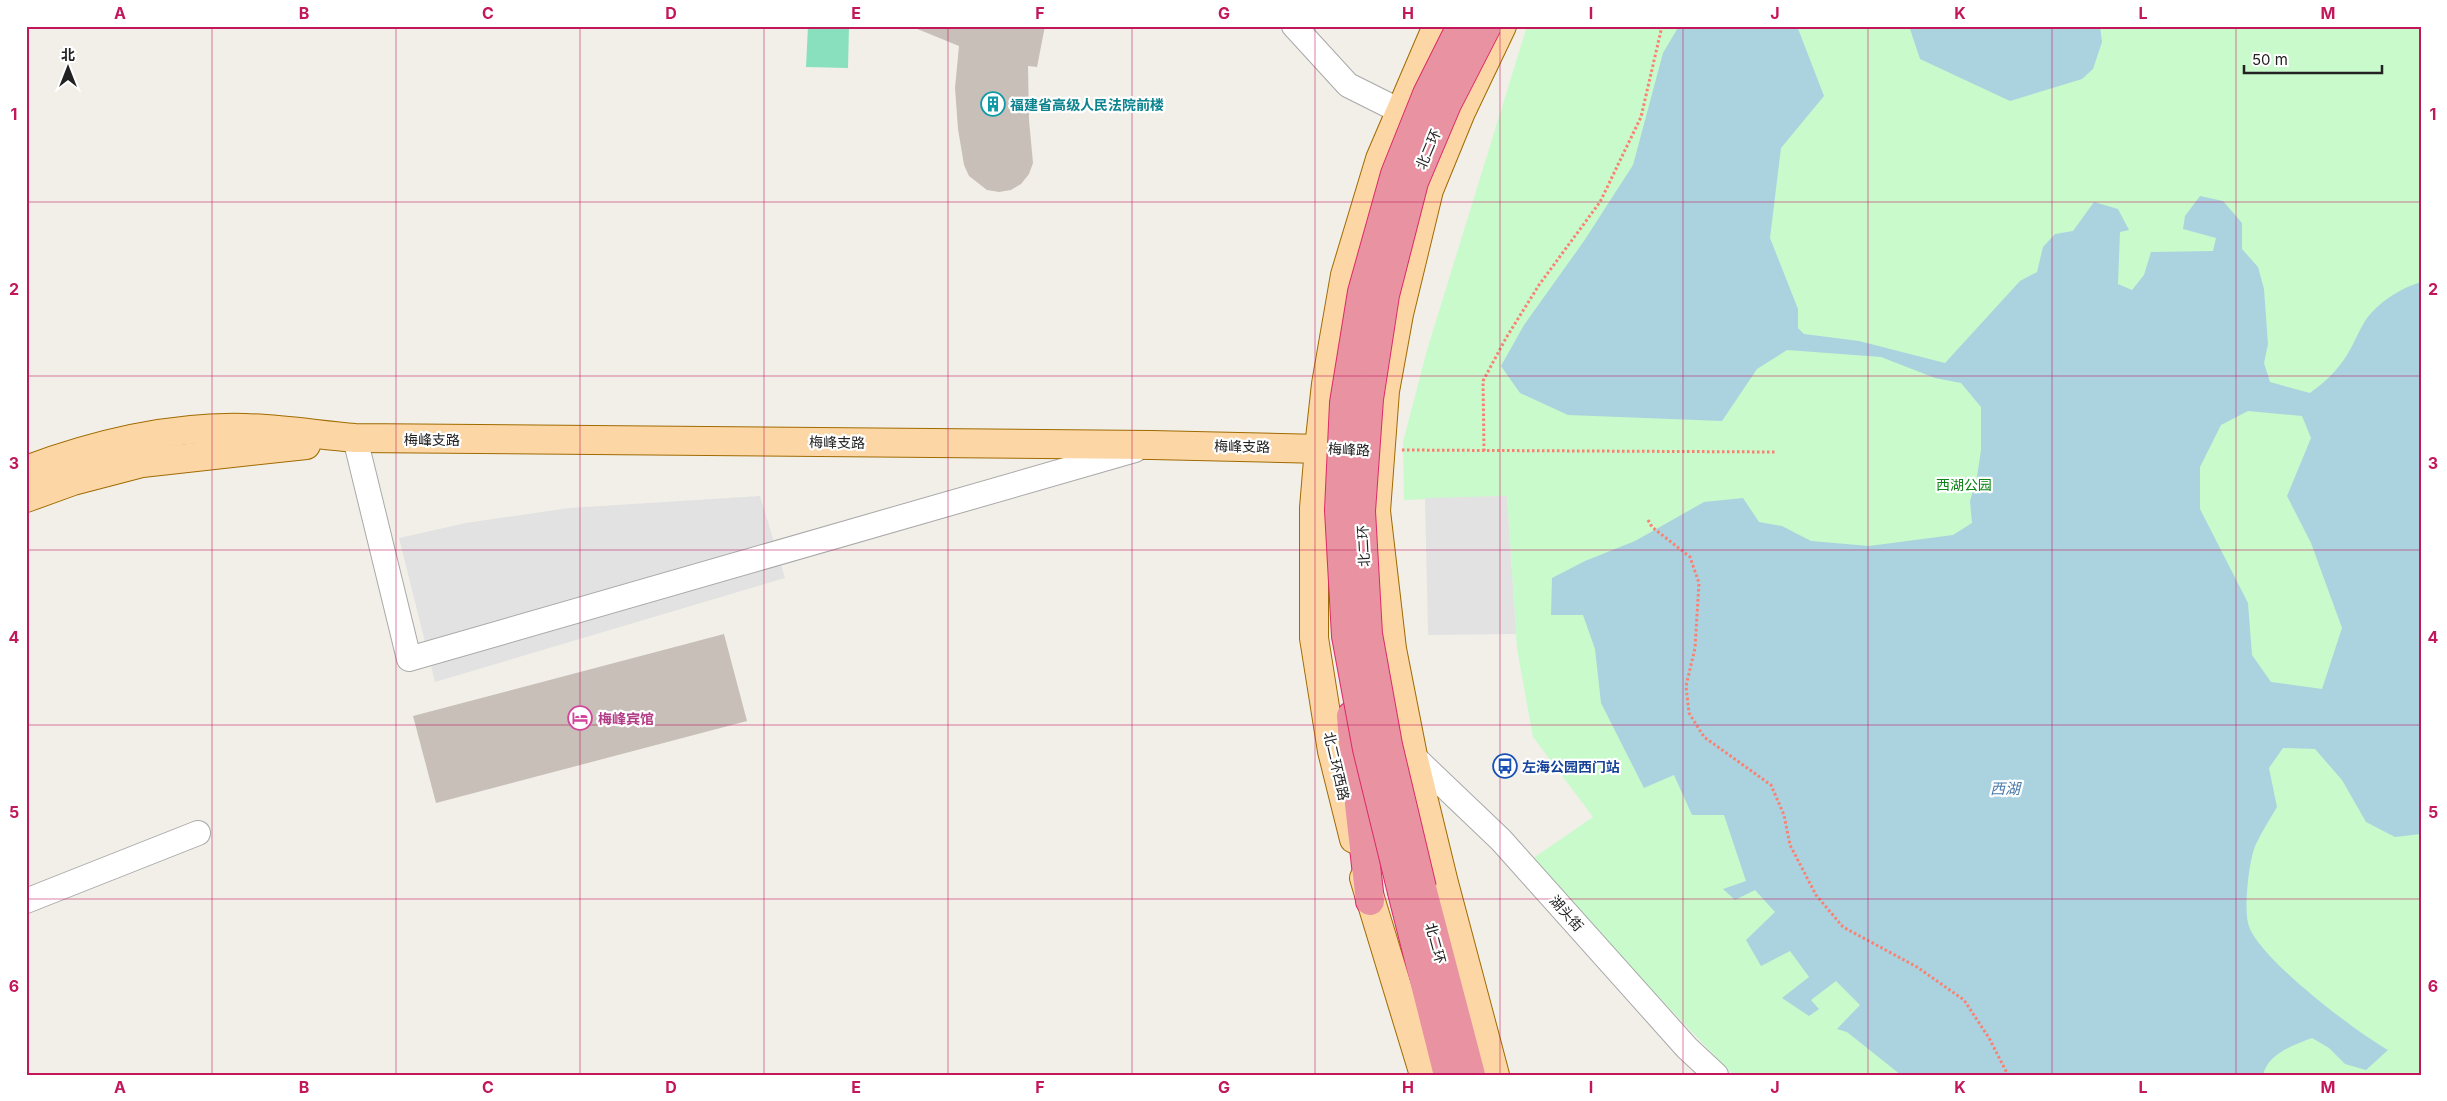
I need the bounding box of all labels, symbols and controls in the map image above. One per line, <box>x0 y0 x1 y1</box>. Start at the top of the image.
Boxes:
text: A <box>114 3 126 23</box>
text: B <box>299 3 309 23</box>
text: C <box>482 3 494 23</box>
text: D <box>665 3 677 23</box>
text: E <box>851 3 861 23</box>
text: F <box>1035 3 1045 23</box>
text: G <box>1218 3 1230 23</box>
text: H <box>1402 3 1414 23</box>
text: I <box>1589 3 1593 23</box>
text: J <box>1770 3 1780 23</box>
text: K <box>1954 3 1966 23</box>
text: L <box>2138 3 2148 23</box>
text: M <box>2321 3 2335 23</box>
north arrow <box>42 42 92 92</box>
scale bar <box>2244 42 2382 74</box>
text: 北 <box>61 46 75 63</box>
text: 50 m <box>2252 50 2288 69</box>
building icon: 福建省高级人民法院前楼 <box>980 91 1006 117</box>
place label: 福建省高级人民法院前楼 <box>1010 96 1164 113</box>
text: 1 <box>11 104 17 124</box>
text: 1 <box>2430 104 2436 124</box>
street label: 北二环 <box>1412 126 1444 172</box>
text: 2 <box>9 279 19 299</box>
text: 2 <box>2428 279 2438 299</box>
street label: 梅峰支路 <box>404 431 460 448</box>
street label: 梅峰支路 <box>809 433 865 451</box>
street label: 梅峰支路 <box>1214 437 1270 455</box>
street label: 梅峰路 <box>1328 439 1370 459</box>
text: 3 <box>9 453 19 473</box>
text: 3 <box>2428 453 2438 473</box>
park label: 西湖公园 <box>1936 476 1992 493</box>
street label: 北二环 <box>1353 525 1373 567</box>
text: 4 <box>9 627 20 647</box>
text: 4 <box>2428 627 2439 647</box>
hotel icon: 梅峰宾馆 <box>567 705 593 731</box>
place label: 梅峰宾馆 <box>598 710 654 727</box>
street label: 北二环西路 <box>1321 730 1353 802</box>
bus stop icon: 左海公园西门站 <box>1492 753 1518 779</box>
place label: 左海公园西门站 <box>1522 758 1620 775</box>
water label: 西湖 <box>1990 779 2022 798</box>
text: 5 <box>9 802 19 822</box>
text: 5 <box>2428 802 2438 822</box>
street label: 湖头街 <box>1547 892 1587 934</box>
street label: 北二环 <box>1422 921 1450 965</box>
text: 6 <box>9 976 19 996</box>
text: 6 <box>2428 976 2438 996</box>
text: A <box>114 1077 126 1097</box>
text: B <box>299 1077 309 1097</box>
text: C <box>482 1077 494 1097</box>
text: D <box>665 1077 677 1097</box>
text: E <box>851 1077 861 1097</box>
text: F <box>1035 1077 1045 1097</box>
text: G <box>1218 1077 1230 1097</box>
text: H <box>1402 1077 1414 1097</box>
text: I <box>1589 1077 1593 1097</box>
text: J <box>1770 1077 1780 1097</box>
text: K <box>1954 1077 1966 1097</box>
text: L <box>2138 1077 2148 1097</box>
text: M <box>2321 1077 2335 1097</box>

